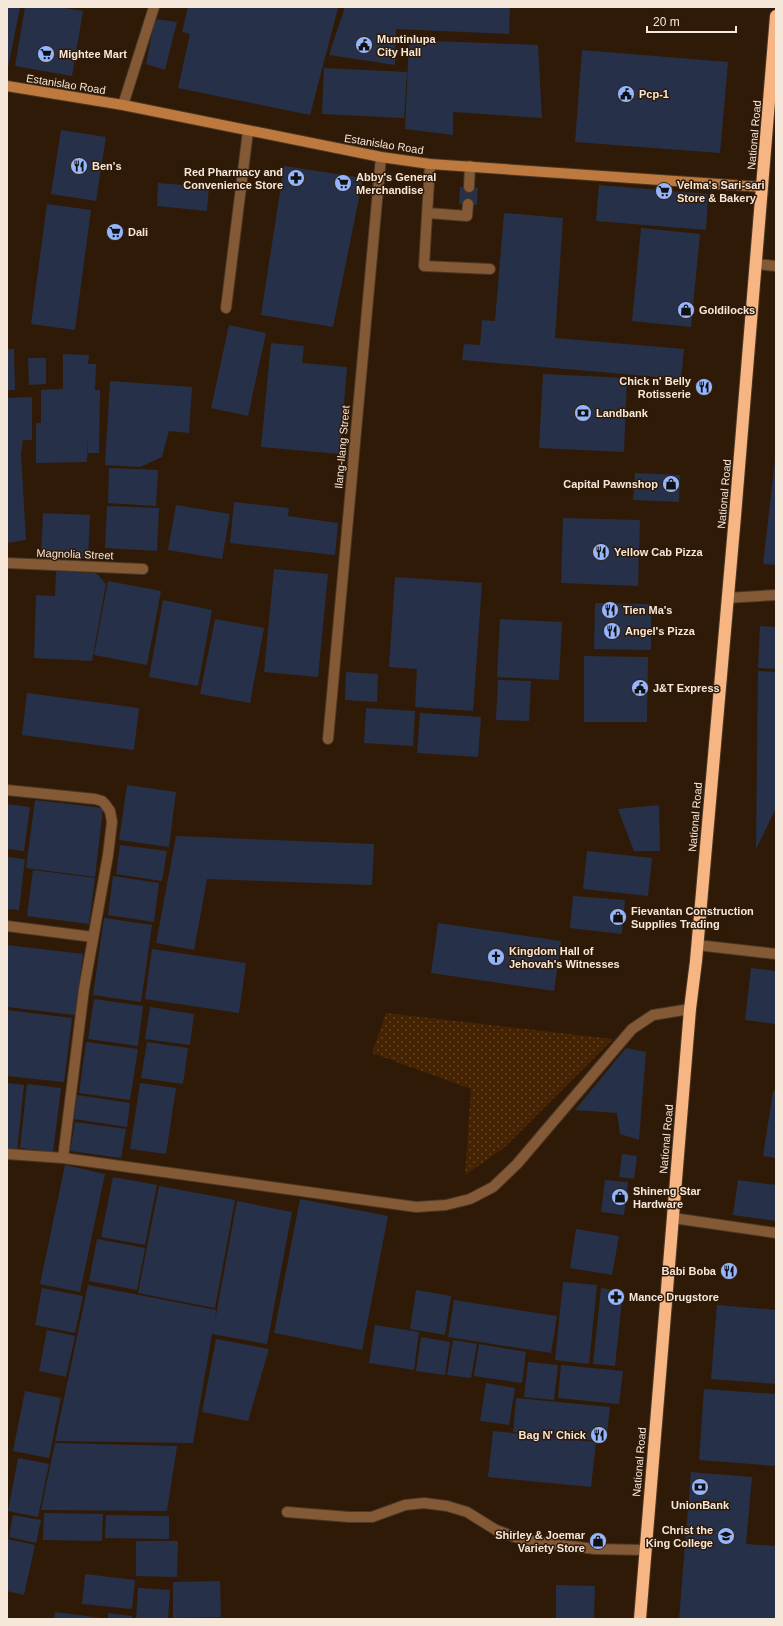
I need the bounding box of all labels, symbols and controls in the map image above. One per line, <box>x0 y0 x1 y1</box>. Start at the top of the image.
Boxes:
scale bar <box>647 8 736 34</box>
text: 20 m <box>653 15 680 29</box>
place label: Muntinlupa City Hall <box>377 33 437 58</box>
public building icon: Muntinlupa City Hall <box>354 35 374 55</box>
supermarket icon: Mightee Mart <box>36 44 56 64</box>
place label: Mightee Mart <box>59 48 127 60</box>
street label: Estanislao Road <box>25 72 107 96</box>
public building icon: Pcp-1 <box>616 84 636 104</box>
place label: Pcp-1 <box>639 88 669 100</box>
street label: National Road <box>745 100 763 170</box>
street label: Estanislao Road <box>343 132 425 156</box>
restaurant icon: Ben's <box>69 156 89 176</box>
place label: Ben's <box>92 160 122 172</box>
place label: Red Pharmacy and Convenience Store <box>183 166 283 191</box>
pharmacy icon: Red Pharmacy and Convenience Store <box>286 168 306 188</box>
place label: Abby's General Merchandise <box>356 171 436 196</box>
supermarket icon: Abby's General Merchandise <box>333 173 353 193</box>
place label: Velma's Sari-sari Store & Bakery <box>677 179 765 204</box>
supermarket icon: Velma's Sari-sari Store & Bakery <box>654 181 674 201</box>
supermarket icon: Dali <box>105 222 125 242</box>
place label: Dali <box>128 226 148 238</box>
shop icon: Goldilocks <box>676 300 696 320</box>
place label: Goldilocks <box>699 304 755 316</box>
place label: Chick n' Belly Rotisserie <box>619 375 692 400</box>
restaurant icon: Chick n' Belly Rotisserie <box>694 377 714 397</box>
bank icon: Landbank <box>573 403 593 423</box>
street label: Ilang-Ilang Street <box>332 405 352 489</box>
place label: Landbank <box>596 407 649 419</box>
street label: National Road <box>715 459 733 529</box>
shop icon: Capital Pawnshop <box>661 474 681 494</box>
place label: Capital Pawnshop <box>563 478 658 490</box>
restaurant icon: Yellow Cab Pizza <box>591 542 611 562</box>
place label: Yellow Cab Pizza <box>614 546 704 558</box>
street label: Magnolia Street <box>36 547 114 561</box>
restaurant icon: Tien Ma's <box>600 600 620 620</box>
place label: Tien Ma's <box>623 604 672 616</box>
restaurant icon: Angel's Pizza <box>602 621 622 641</box>
place label: Angel's Pizza <box>625 625 696 637</box>
public building icon: J&T Express <box>630 678 650 698</box>
place label: J&T Express <box>653 682 720 694</box>
street label: National Road <box>686 782 704 852</box>
place label: Fievantan Construction Supplies Trading <box>631 905 754 930</box>
shop icon: Fievantan Construction Supplies Trading <box>608 907 628 927</box>
place label: Kingdom Hall of Jehovah's Witnesses <box>509 945 620 970</box>
church icon: Kingdom Hall of Jehovah's Witnesses <box>486 947 506 967</box>
street label: National Road <box>657 1104 675 1174</box>
place label: Shineng Star Hardware <box>633 1185 702 1210</box>
shop icon: Shineng Star Hardware <box>610 1187 630 1207</box>
restaurant icon: Babi Boba <box>719 1261 739 1281</box>
place label: Babi Boba <box>662 1265 717 1277</box>
pharmacy icon: Mance Drugstore <box>606 1287 626 1307</box>
place label: Mance Drugstore <box>629 1291 719 1303</box>
restaurant icon: Bag N' Chick <box>589 1425 609 1445</box>
street label: National Road <box>630 1427 648 1497</box>
place label: Bag N' Chick <box>519 1429 587 1441</box>
bank icon: UnionBank <box>690 1477 710 1497</box>
place label: UnionBank <box>671 1499 730 1511</box>
place label: Christ the King College <box>646 1524 713 1549</box>
school or university icon: Christ the King College <box>716 1526 736 1546</box>
place label: Shirley & Joemar Variety Store <box>495 1529 586 1554</box>
shop icon: Shirley & Joemar Variety Store <box>588 1531 608 1551</box>

